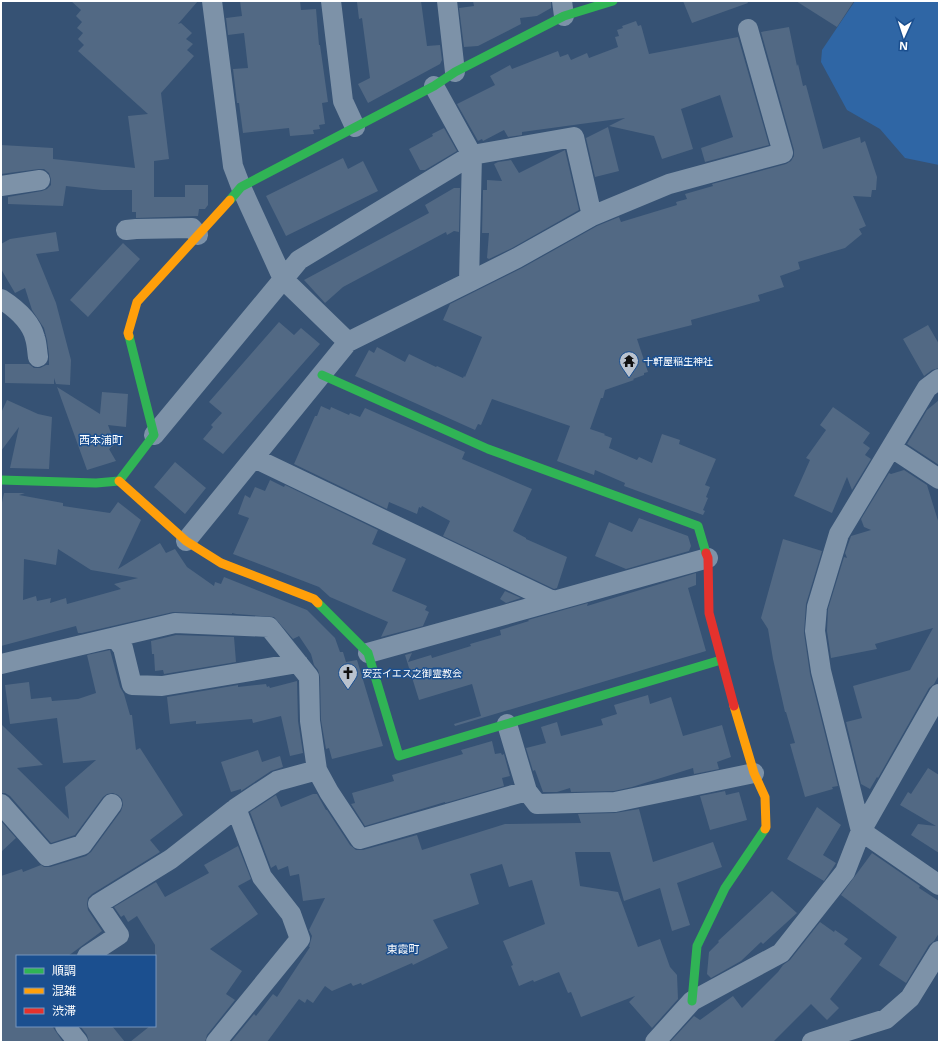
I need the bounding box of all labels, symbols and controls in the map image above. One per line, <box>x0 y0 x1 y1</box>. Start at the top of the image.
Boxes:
north arrow <box>884 16 924 56</box>
text: N <box>899 39 908 54</box>
temple icon: 十軒屋稲生神社 <box>618 350 640 378</box>
place label: 十軒屋稲生神社 <box>643 354 713 368</box>
district label: 西本浦町 <box>79 432 123 447</box>
church icon: 安芸イエス之御霊教会 <box>337 662 359 690</box>
place label: 安芸イエス之御霊教会 <box>362 666 462 680</box>
district label: 東霞町 <box>387 941 420 956</box>
legend <box>16 955 156 1027</box>
text: 順調 <box>52 962 76 979</box>
text: 混雑 <box>52 982 76 999</box>
text: 渋滞 <box>52 1002 76 1019</box>

